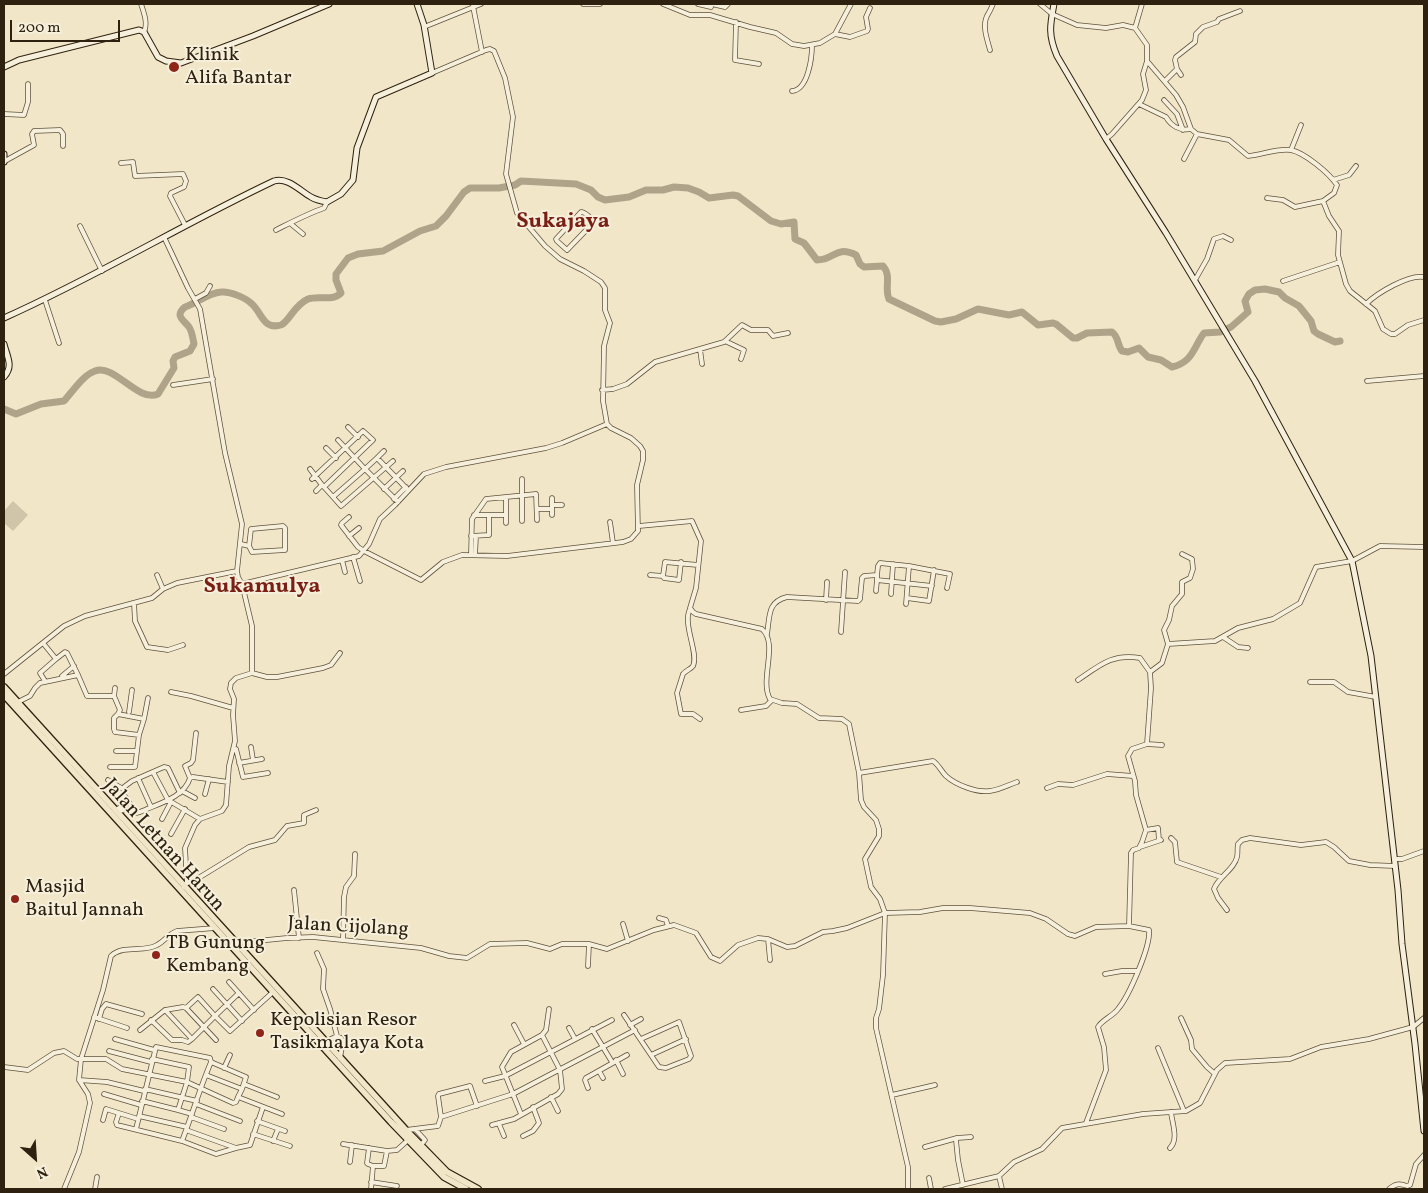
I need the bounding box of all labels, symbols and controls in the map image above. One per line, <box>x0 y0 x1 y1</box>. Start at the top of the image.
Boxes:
scale bar <box>12 10 122 42</box>
text: 200 m <box>18 18 61 39</box>
place label: Klinik Alifa Bantar <box>185 44 292 91</box>
marker: Klinik Alifa Bantar <box>167 60 181 74</box>
district label: Sukajaya <box>516 210 610 236</box>
district label: Sukamulya <box>204 575 320 601</box>
street label: Jalan Letnan Harun <box>97 775 229 917</box>
place label: Masjid Baitul Jannah <box>25 876 144 923</box>
marker: Masjid Baitul Jannah <box>9 893 21 905</box>
street label: Jalan Cijolang <box>287 913 409 943</box>
place label: TB Gunung Kembang <box>166 932 265 979</box>
marker: TB Gunung Kembang <box>150 949 162 961</box>
place label: Kepolisian Resor Tasikmalaya Kota <box>270 1009 424 1056</box>
marker: Kepolisian Resor Tasikmalaya Kota <box>254 1027 266 1039</box>
north arrow <box>10 1133 60 1183</box>
text: N <box>33 1161 51 1183</box>

